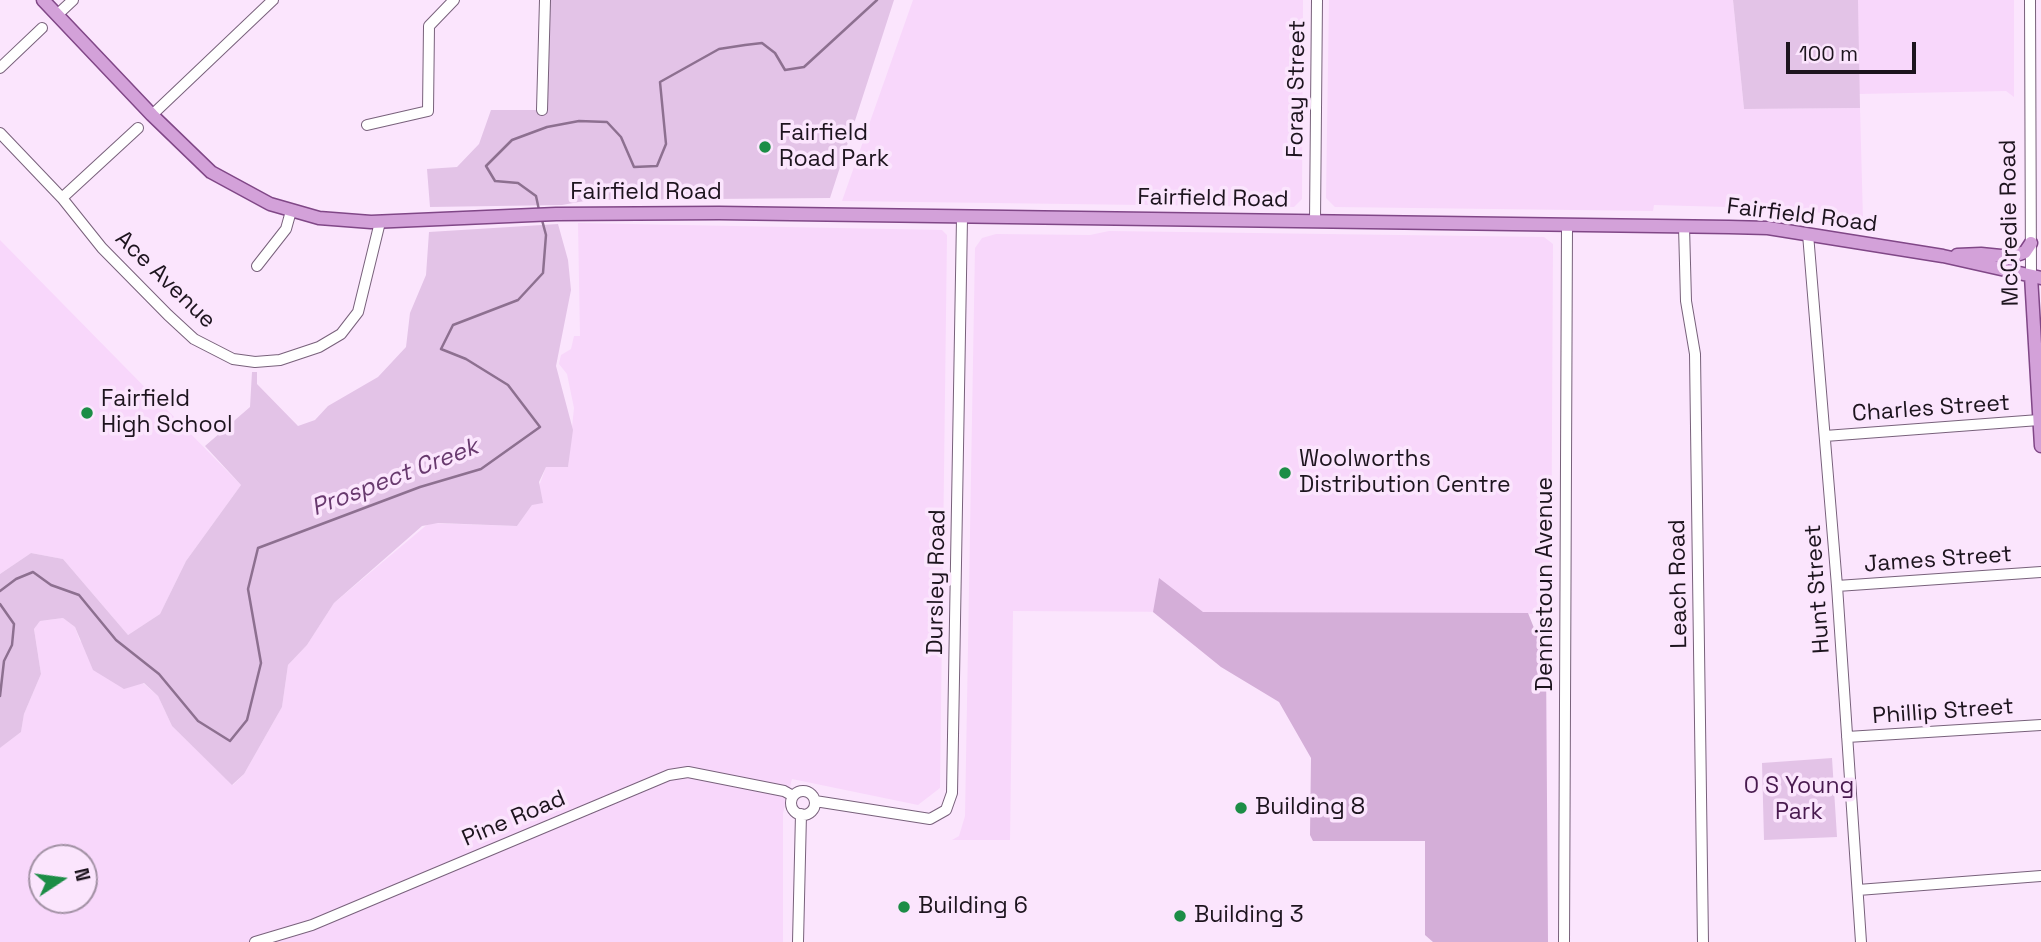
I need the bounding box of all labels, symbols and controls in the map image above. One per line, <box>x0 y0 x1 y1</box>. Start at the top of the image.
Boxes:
street label: Foray Street <box>1282 20 1312 158</box>
scale bar <box>1789 28 1918 72</box>
text: 100 m <box>1799 40 1858 67</box>
place label: Fairfield Road Park <box>779 120 889 174</box>
marker: Fairfield Road Park <box>757 139 773 155</box>
street label: McCredie Road <box>1995 139 2025 307</box>
street label: Fairfield Road <box>570 179 722 207</box>
street label: Fairfield Road <box>1137 184 1289 214</box>
street label: Fairfield Road <box>1725 193 1879 239</box>
street label: Ace Avenue <box>109 225 221 335</box>
place label: Fairfield High School <box>101 386 233 440</box>
street label: Charles Street <box>1851 390 2011 428</box>
marker: Fairfield High School <box>79 405 95 421</box>
water label: Prospect Creek <box>307 433 483 523</box>
place label: Woolworths Distribution Centre <box>1299 446 1511 500</box>
marker: Woolworths Distribution Centre <box>1277 465 1293 481</box>
street label: Dennistoun Avenue <box>1532 477 1560 691</box>
street label: Dursley Road <box>922 509 952 655</box>
street label: Leach Road <box>1664 519 1694 649</box>
street label: Hunt Street <box>1800 523 1836 655</box>
street label: James Street <box>1863 541 2013 579</box>
street label: Phillip Street <box>1871 693 2015 731</box>
park label: O S Young Park <box>1744 773 1854 827</box>
street label: Pine Road <box>458 785 570 853</box>
place label: Building 8 <box>1255 794 1365 822</box>
marker: Building 8 <box>1233 800 1249 816</box>
north arrow <box>28 844 98 914</box>
text: N <box>68 866 96 884</box>
place label: Building 6 <box>918 893 1028 921</box>
marker: Building 6 <box>896 899 912 915</box>
place label: Building 3 <box>1194 902 1304 930</box>
marker: Building 3 <box>1172 908 1188 924</box>

